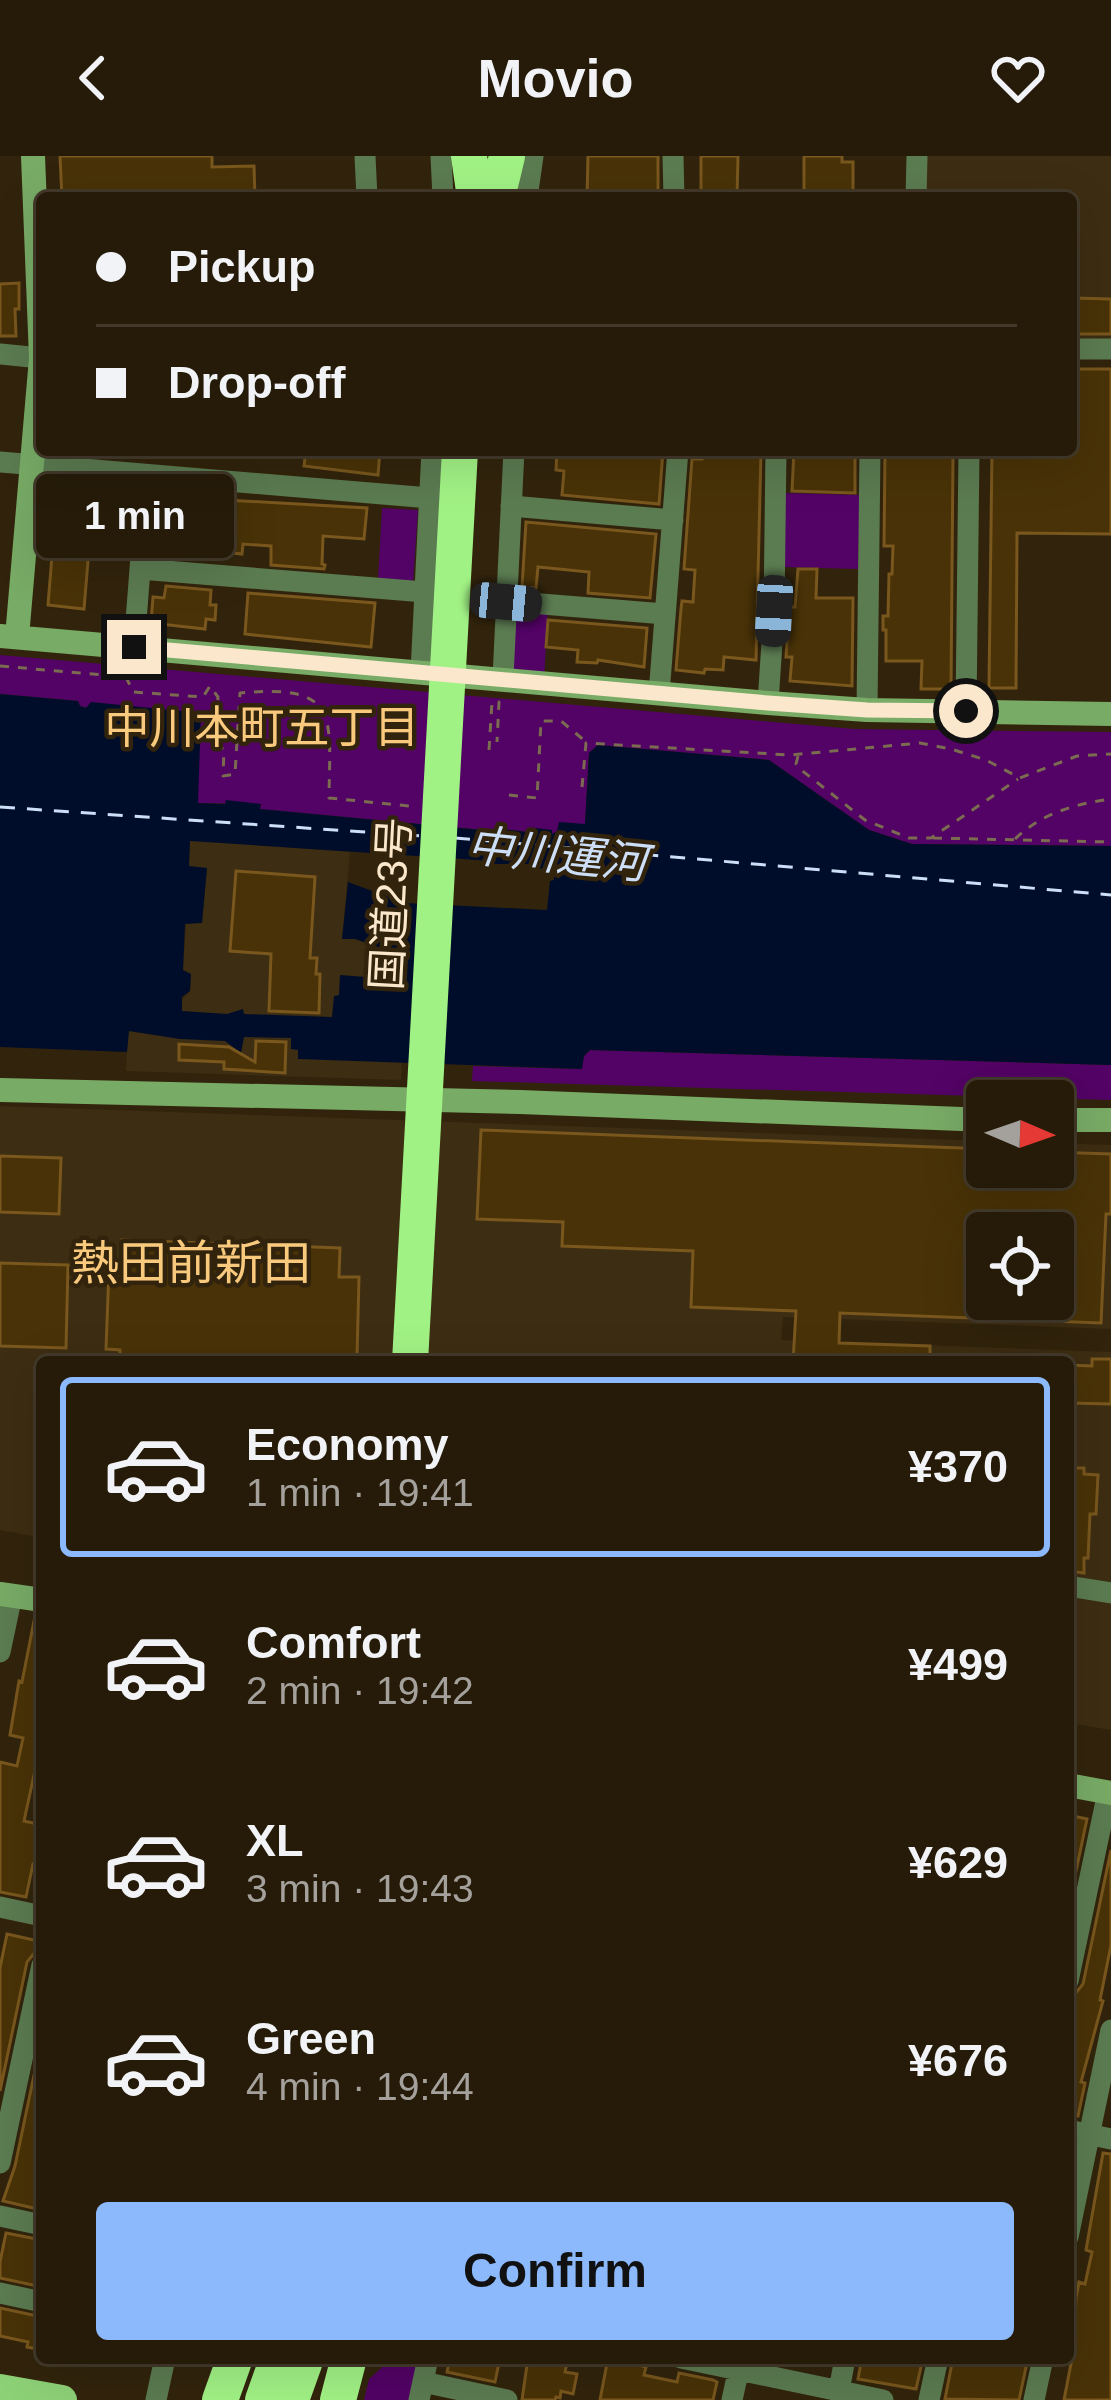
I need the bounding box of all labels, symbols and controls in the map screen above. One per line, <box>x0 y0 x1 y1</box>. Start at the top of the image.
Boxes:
icon: back <box>60 45 126 111</box>
icon: heart <box>985 45 1051 111</box>
text: Movio <box>478 48 634 108</box>
text: Pickup <box>168 241 316 292</box>
text: Drop-off <box>168 357 345 408</box>
callout: 1 min <box>35 473 233 557</box>
text: 1 min <box>84 494 186 537</box>
car <box>754 574 794 648</box>
car <box>469 581 543 623</box>
route end <box>107 620 161 674</box>
route start <box>939 684 993 738</box>
district label: 中川本町五丁目 <box>104 702 420 753</box>
street label: 国道23号 <box>363 817 418 991</box>
water label: 中川運河 <box>465 820 657 890</box>
north arrow <box>966 1080 1074 1188</box>
map controls <box>966 1080 1074 1320</box>
button: locate <box>966 1212 1074 1320</box>
district label: 熱田前新田 <box>71 1237 311 1290</box>
icon: car <box>102 1413 210 1521</box>
text: Economy <box>246 1419 449 1470</box>
text: ¥370 <box>908 1441 1008 1492</box>
text: 1 min · 19:41 <box>246 1471 474 1514</box>
icon: car <box>102 1611 210 1719</box>
text: Comfort <box>246 1617 421 1668</box>
text: ¥499 <box>908 1639 1008 1690</box>
text: 2 min · 19:42 <box>246 1669 474 1712</box>
icon: car <box>102 1809 210 1917</box>
text: XL <box>246 1815 304 1866</box>
text: ¥629 <box>908 1837 1008 1888</box>
text: 3 min · 19:43 <box>246 1867 474 1910</box>
icon: car <box>102 2007 210 2115</box>
text: Green <box>246 2013 376 2064</box>
text: ¥676 <box>908 2035 1008 2086</box>
text: 4 min · 19:44 <box>246 2065 474 2108</box>
button: Confirm <box>96 2202 1014 2340</box>

